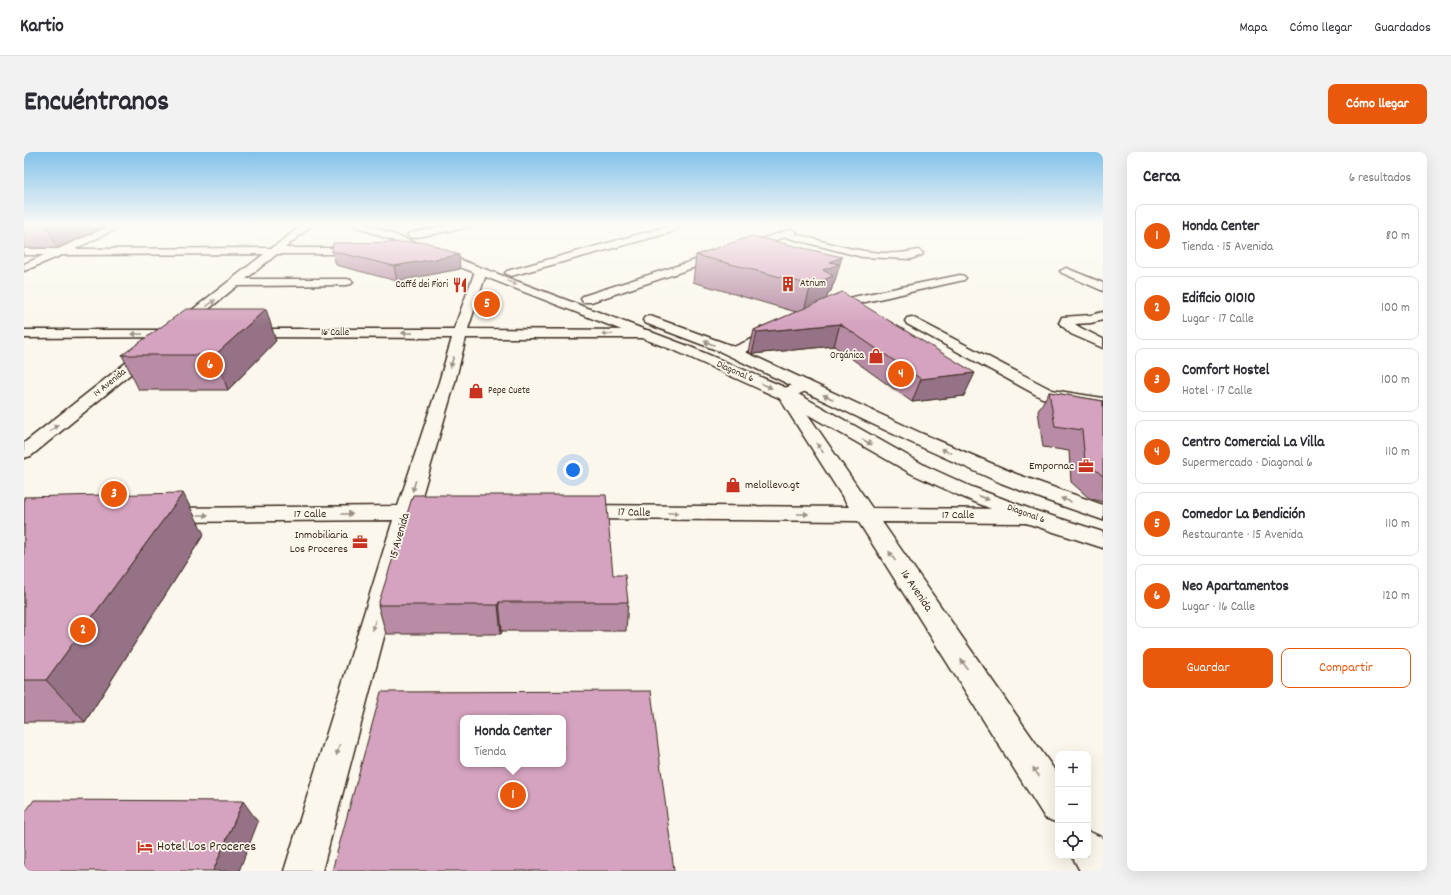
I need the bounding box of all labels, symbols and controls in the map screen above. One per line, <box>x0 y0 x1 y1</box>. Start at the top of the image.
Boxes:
text: Kartio <box>20 14 64 41</box>
text: Mapa <box>1240 18 1267 38</box>
text: Cómo llegar <box>1289 18 1352 38</box>
text: Guardados <box>1374 18 1431 38</box>
text: Encuéntranos <box>24 84 169 124</box>
button: Cómo llegar <box>1328 84 1427 124</box>
text: Cerca <box>1143 166 1180 190</box>
text: 6 resultados <box>1349 169 1411 188</box>
text: Honda Center <box>1182 216 1259 238</box>
text: 1 <box>1156 227 1158 246</box>
text: 80 m <box>1386 227 1410 246</box>
text: Tienda · 15 Avenida <box>1182 238 1273 257</box>
building icon: Atrium <box>779 275 797 293</box>
restaurant icon: Caffé dei Fiori <box>451 276 469 294</box>
place label: Atrium <box>800 277 826 291</box>
place label: Caffé dei Fiori <box>396 278 448 292</box>
one-way arrow <box>506 281 518 287</box>
text: Edificio 01010 <box>1182 288 1256 310</box>
pin: 5 <box>474 289 500 319</box>
one-way arrow <box>205 298 216 307</box>
text: 2 <box>1154 299 1160 318</box>
text: 100 m <box>1381 299 1410 318</box>
text: Lugar · 17 Calle <box>1182 310 1254 329</box>
street label: 16 Calle <box>321 326 350 340</box>
one-way arrow <box>400 330 413 336</box>
one-way arrow <box>130 331 143 337</box>
one-way arrow <box>600 331 613 337</box>
one-way arrow <box>703 339 715 345</box>
shop icon: Orgánica <box>867 347 885 365</box>
place label: Orgánica <box>830 349 864 363</box>
pin: 6 <box>197 350 223 380</box>
one-way arrow <box>449 356 455 368</box>
street label: Diagonal 6 <box>714 358 756 386</box>
pin: 4 <box>888 359 914 389</box>
text: Comfort Hostel <box>1182 360 1269 382</box>
street label: 14 Avenida <box>91 365 130 401</box>
text: 3 <box>1154 371 1160 390</box>
text: 100 m <box>1381 371 1410 390</box>
shop icon: Pepe Cuete <box>467 382 485 400</box>
text: Hotel · 17 Calle <box>1182 382 1252 401</box>
place label: Pepe Cuete <box>488 384 531 398</box>
one-way arrow <box>761 384 773 390</box>
one-way arrow <box>822 394 833 400</box>
one-way arrow <box>49 423 60 432</box>
text: Centro Comercial La Villa <box>1182 432 1324 454</box>
one-way arrow <box>861 438 873 445</box>
one-way arrow <box>816 443 824 453</box>
text: 4 <box>1154 443 1160 462</box>
text: 110 m <box>1385 443 1410 462</box>
one-way arrow <box>940 448 951 454</box>
text: Supermercado · Diagonal 6 <box>1182 454 1313 473</box>
office icon: Empornac <box>1077 457 1095 475</box>
place label: Empornac <box>1029 458 1074 475</box>
your location <box>563 460 583 480</box>
shop icon: melollevo.gt <box>724 476 742 494</box>
place label: melollevo.gt <box>745 477 800 494</box>
pin: 3 <box>101 479 127 509</box>
one-way arrow <box>411 481 417 493</box>
one-way arrow <box>978 496 990 502</box>
one-way arrow <box>1060 497 1072 503</box>
street label: Diagonal 6 <box>1005 501 1047 527</box>
street label: 17 Calle <box>618 504 650 522</box>
text: Comedor La Bendición <box>1182 504 1305 526</box>
street label: 17 Calle <box>294 506 326 523</box>
street label: 17 Calle <box>942 507 974 524</box>
one-way arrow <box>667 510 680 516</box>
one-way arrow <box>341 511 354 517</box>
street label: 15 Avenida <box>385 511 415 561</box>
one-way arrow <box>797 511 810 517</box>
one-way arrow <box>197 512 210 518</box>
text: 5 <box>1154 515 1160 534</box>
text: 110 m <box>1385 515 1410 534</box>
text: Restaurante · 15 Avenida <box>1182 526 1303 545</box>
place label: Inmobiliaria Los Proceres <box>290 527 348 558</box>
office icon: Inmobiliaria Los Proceres <box>351 533 369 551</box>
one-way arrow <box>888 551 896 561</box>
street label: 16 Avenida <box>896 567 936 616</box>
text: Neo Apartamentos <box>1182 576 1289 598</box>
text: 6 <box>1154 587 1160 606</box>
text: 120 m <box>1382 587 1410 606</box>
text: Lugar · 16 Calle <box>1182 598 1255 617</box>
pin: 2 <box>70 615 96 645</box>
one-way arrow <box>371 619 377 631</box>
button: Guardar <box>1143 648 1273 688</box>
button: Compartir <box>1281 648 1411 688</box>
one-way arrow <box>961 658 968 670</box>
popup <box>460 715 566 767</box>
text: Honda Center <box>474 721 552 743</box>
text: Tienda <box>474 743 506 762</box>
one-way arrow <box>335 744 341 756</box>
map controls <box>1055 751 1091 859</box>
button: + <box>1055 751 1091 787</box>
one-way arrow <box>1033 767 1040 778</box>
pin: 1 <box>500 780 526 810</box>
button: − <box>1055 787 1091 823</box>
button: locate <box>1055 823 1091 859</box>
place label: Hotel Los Proceres <box>157 837 256 857</box>
hotel icon: Hotel Los Proceres <box>136 838 154 856</box>

